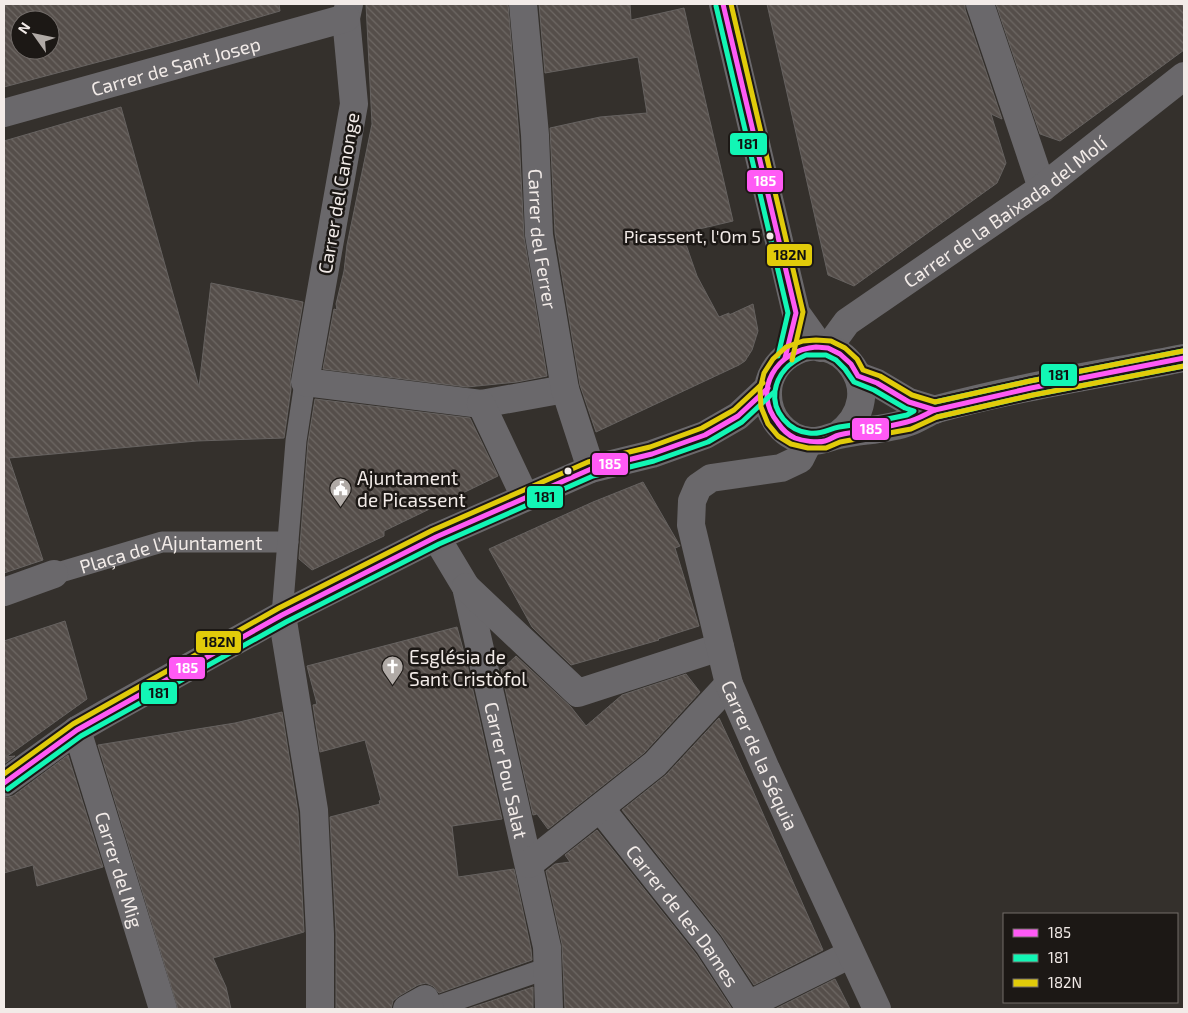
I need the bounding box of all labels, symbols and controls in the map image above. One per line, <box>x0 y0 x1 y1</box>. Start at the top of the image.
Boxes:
north arrow <box>10 10 60 60</box>
text: N <box>14 19 34 37</box>
street label: Carrer de Sant Josep <box>88 31 263 100</box>
street label: Carrer del Canonge <box>312 111 364 275</box>
street label: Carrer de la Baixada del Molí <box>898 129 1112 292</box>
line badge: 181 <box>729 132 768 156</box>
text: 181 <box>738 135 758 152</box>
street label: Carrer del Ferrer <box>525 168 563 311</box>
line badge: 185 <box>746 169 784 193</box>
text: 185 <box>754 172 777 189</box>
place label: Picassent, l'Om 5 <box>624 225 761 247</box>
marker: Picassent, l'Om 5 <box>765 231 775 241</box>
line badge: 182N <box>766 243 813 267</box>
text: 182N <box>773 246 807 263</box>
line badge: 181 <box>1040 363 1078 387</box>
text: 181 <box>1049 366 1069 383</box>
line badge: 185 <box>851 417 890 441</box>
text: 185 <box>860 420 883 437</box>
line badge: 185 <box>591 452 629 476</box>
text: 185 <box>599 455 622 472</box>
place label: Ajuntament de Picassent <box>357 466 466 511</box>
unlabelled marker <box>563 466 573 476</box>
public building icon: Ajuntament de Picassent <box>329 476 353 507</box>
line badge: 181 <box>526 485 564 509</box>
text: 181 <box>535 488 555 505</box>
street label: Plaça de l'Ajuntament <box>76 531 263 577</box>
line badge: 182N <box>195 630 242 654</box>
text: 182N <box>202 633 236 650</box>
place label: Església de Sant Cristòfol <box>409 645 527 690</box>
church icon: Església de Sant Cristòfol <box>381 655 405 686</box>
line badge: 185 <box>168 656 206 680</box>
text: 185 <box>176 659 199 676</box>
street label: Carrer de la Séquia <box>717 677 804 833</box>
line badge: 181 <box>140 681 178 705</box>
text: 181 <box>149 684 169 701</box>
street label: Carrer Pou Salat <box>481 700 534 841</box>
street label: Carrer del Mig <box>91 809 149 931</box>
street label: Carrer de les Dames <box>622 840 744 991</box>
legend <box>1003 913 1178 1003</box>
text: 185 <box>1048 923 1071 941</box>
text: 181 <box>1048 948 1069 966</box>
text: 182N <box>1048 973 1082 991</box>

